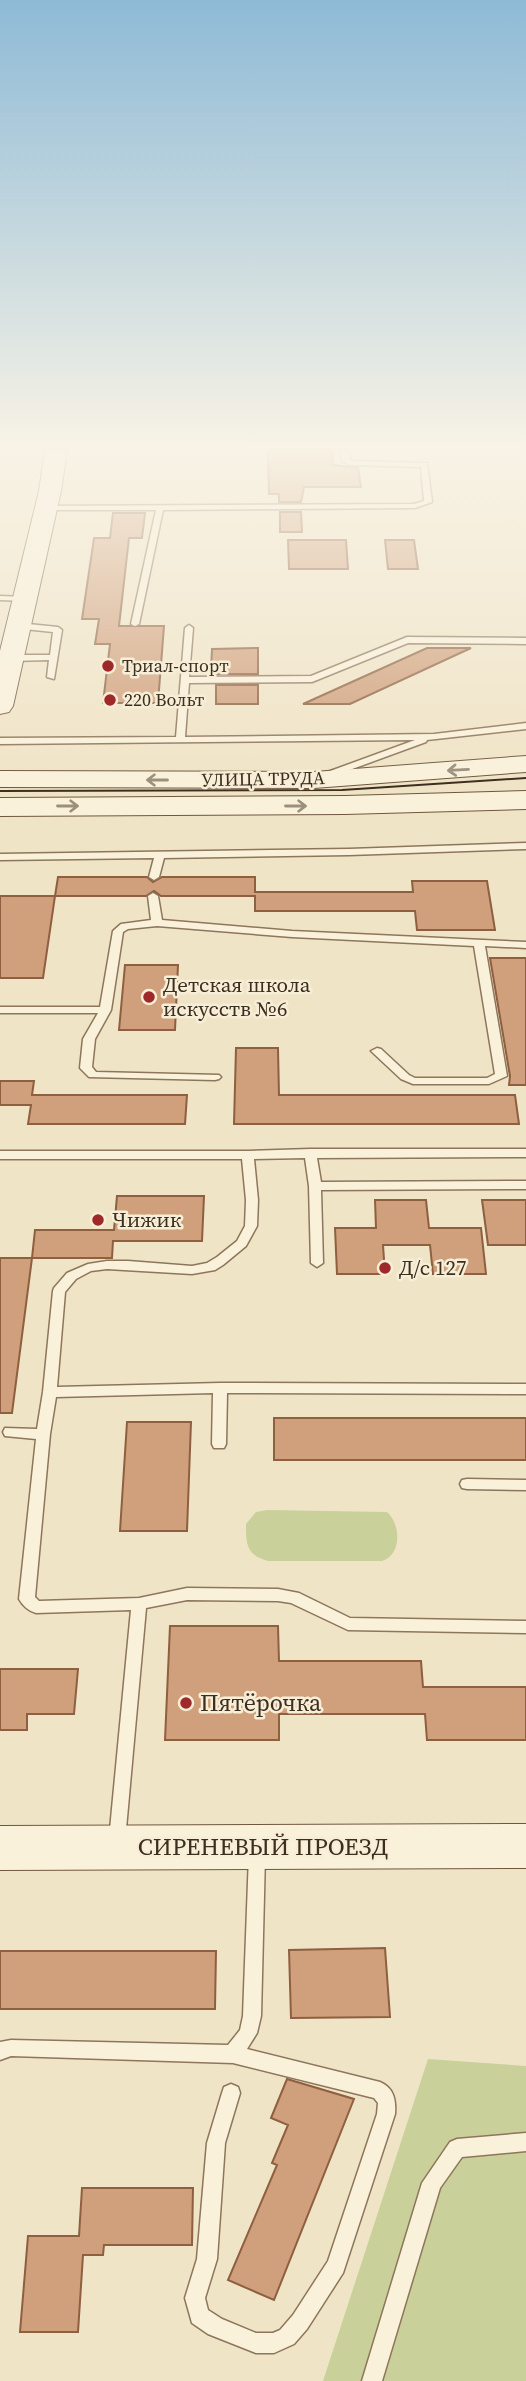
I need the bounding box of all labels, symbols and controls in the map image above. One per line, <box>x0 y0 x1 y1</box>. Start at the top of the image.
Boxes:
place label: Триал-спорт <box>122 653 229 678</box>
marker: Триал-спорт <box>100 658 116 674</box>
place label: 220 Вольт <box>124 687 205 712</box>
marker: 220 Вольт <box>102 692 118 708</box>
one-way arrow <box>447 764 470 777</box>
street label: УЛИЦА ТРУДА <box>201 765 325 792</box>
one-way arrow <box>146 773 169 787</box>
one-way arrow <box>56 799 79 813</box>
one-way arrow <box>284 799 307 813</box>
place label: Детская школа искусств №6 <box>163 970 311 1023</box>
marker: Детская школа искусств №6 <box>141 989 157 1005</box>
place label: Чижик <box>112 1205 182 1234</box>
marker: Чижик <box>90 1212 106 1228</box>
place label: Д/с 127 <box>399 1253 466 1282</box>
marker: Д/с 127 <box>377 1260 393 1276</box>
place label: Пятёрочка <box>200 1686 322 1719</box>
marker: Пятёрочка <box>178 1695 194 1711</box>
street label: СИРЕНЕВЫЙ ПРОЕЗД <box>138 1830 388 1863</box>

